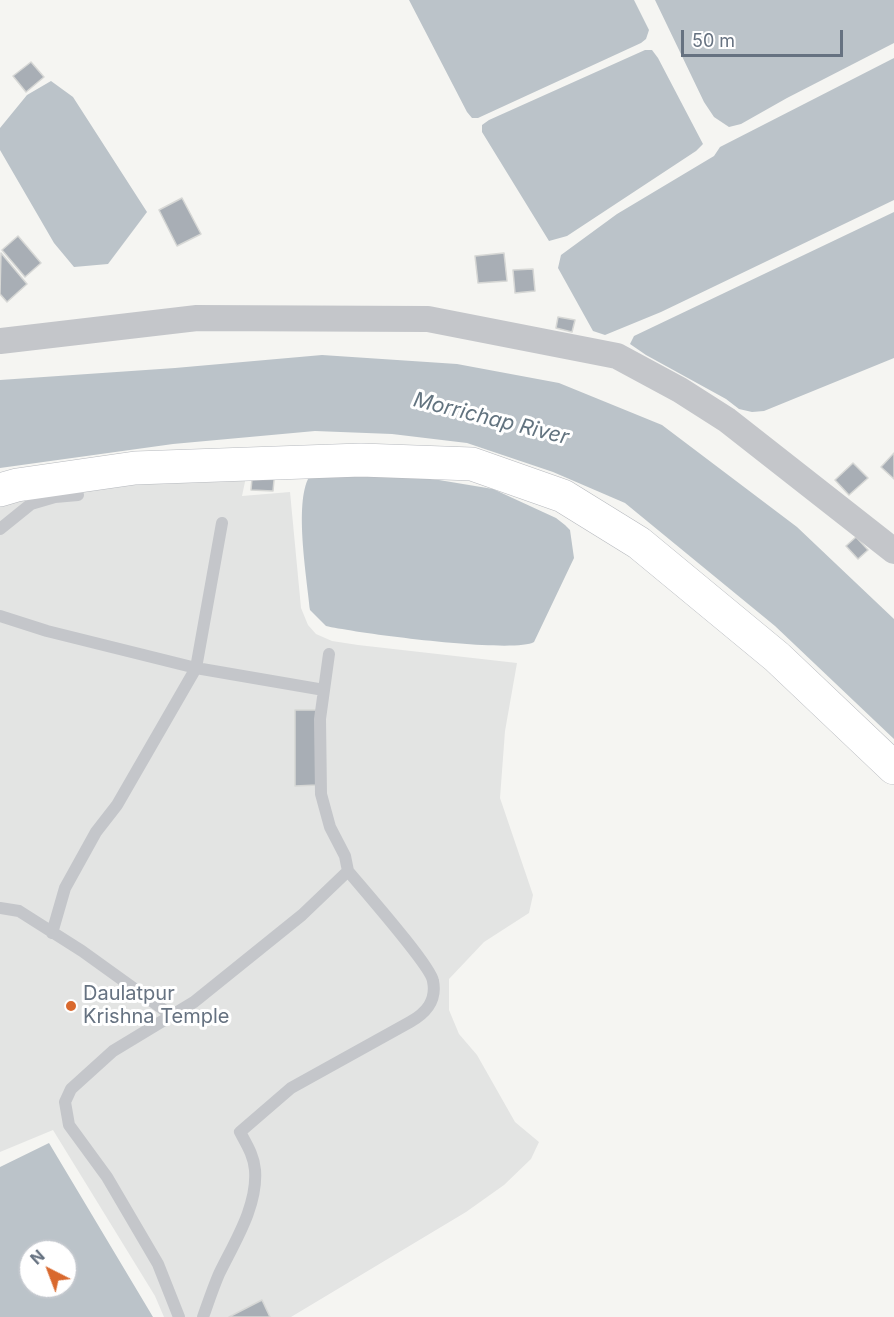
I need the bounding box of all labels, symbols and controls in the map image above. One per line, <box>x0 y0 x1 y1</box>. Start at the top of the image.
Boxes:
scale bar <box>684 18 846 56</box>
text: 50 m <box>692 30 735 51</box>
water label: Morrichap River <box>411 388 571 450</box>
place label: Daulatpur Krishna Temple <box>83 982 229 1029</box>
marker: Daulatpur Krishna Temple <box>64 999 78 1013</box>
north arrow <box>18 1239 78 1299</box>
text: N <box>26 1246 49 1269</box>

